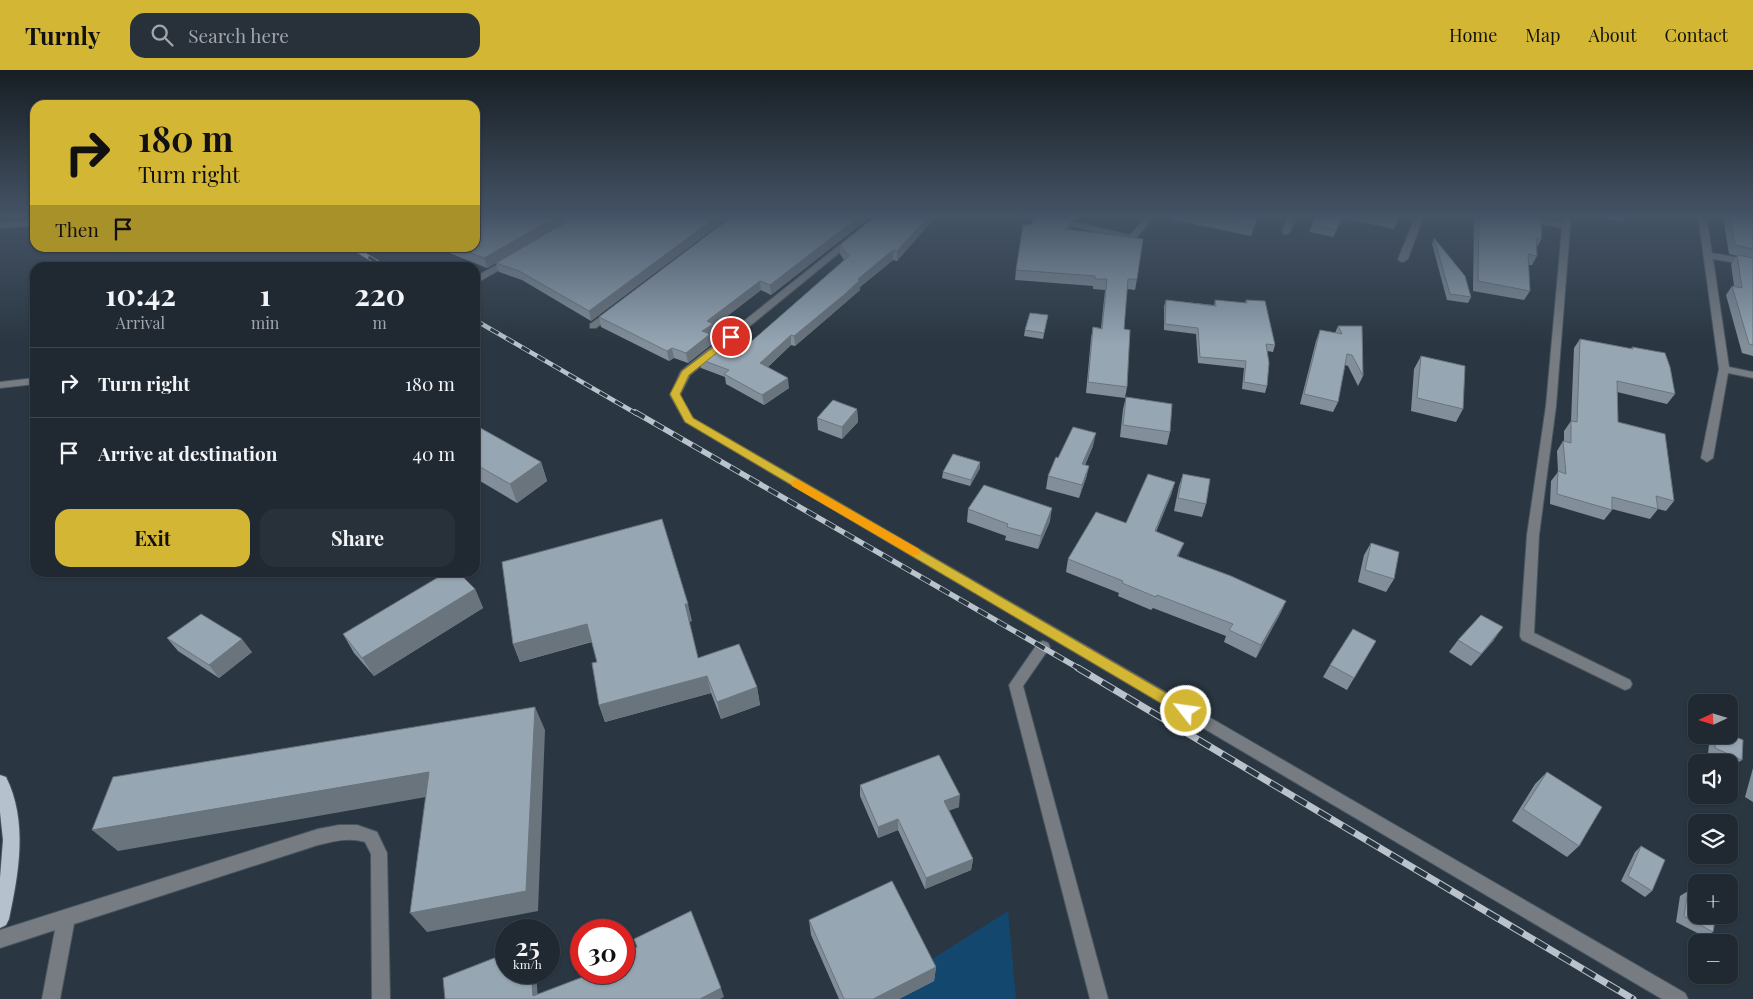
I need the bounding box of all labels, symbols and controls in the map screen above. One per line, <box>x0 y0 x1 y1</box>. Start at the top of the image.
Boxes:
search box <box>130 13 480 58</box>
text: Turnly <box>25 19 100 51</box>
icon: search <box>148 21 176 49</box>
text: Search here <box>188 22 289 48</box>
text: Home <box>1449 23 1497 47</box>
text: Map <box>1525 23 1560 47</box>
text: About <box>1588 23 1637 47</box>
text: Contact <box>1665 23 1728 47</box>
text: 180 m <box>138 114 233 161</box>
icon: right <box>55 120 120 185</box>
text: Turn right <box>138 159 240 189</box>
icon: arrive <box>109 215 137 243</box>
text: Then <box>55 216 99 242</box>
text: 10:42 <box>105 274 176 314</box>
text: 1 <box>259 274 271 314</box>
text: 220 <box>354 274 405 314</box>
text: Arrival <box>116 312 165 333</box>
text: min <box>251 312 279 333</box>
text: m <box>373 312 387 333</box>
pin <box>710 316 752 358</box>
icon: arrive <box>717 323 745 351</box>
icon: right <box>55 369 83 397</box>
text: Turn right <box>98 370 190 396</box>
text: 180 m <box>405 370 455 396</box>
icon: arrive <box>55 439 83 467</box>
text: Arrive at destination <box>98 440 278 466</box>
text: 40 m <box>413 440 455 466</box>
button: Exit <box>55 509 250 567</box>
button: Share <box>260 509 455 567</box>
position arrow <box>1159 684 1211 736</box>
north arrow <box>1688 694 1738 744</box>
map controls <box>1688 694 1738 984</box>
button: sound <box>1688 754 1738 804</box>
button: layers <box>1688 814 1738 864</box>
button: + <box>1688 874 1738 924</box>
speed limit sign: 30 <box>570 919 635 984</box>
text: 25 <box>515 929 540 962</box>
button: − <box>1688 934 1738 984</box>
text: km/h <box>513 956 542 972</box>

